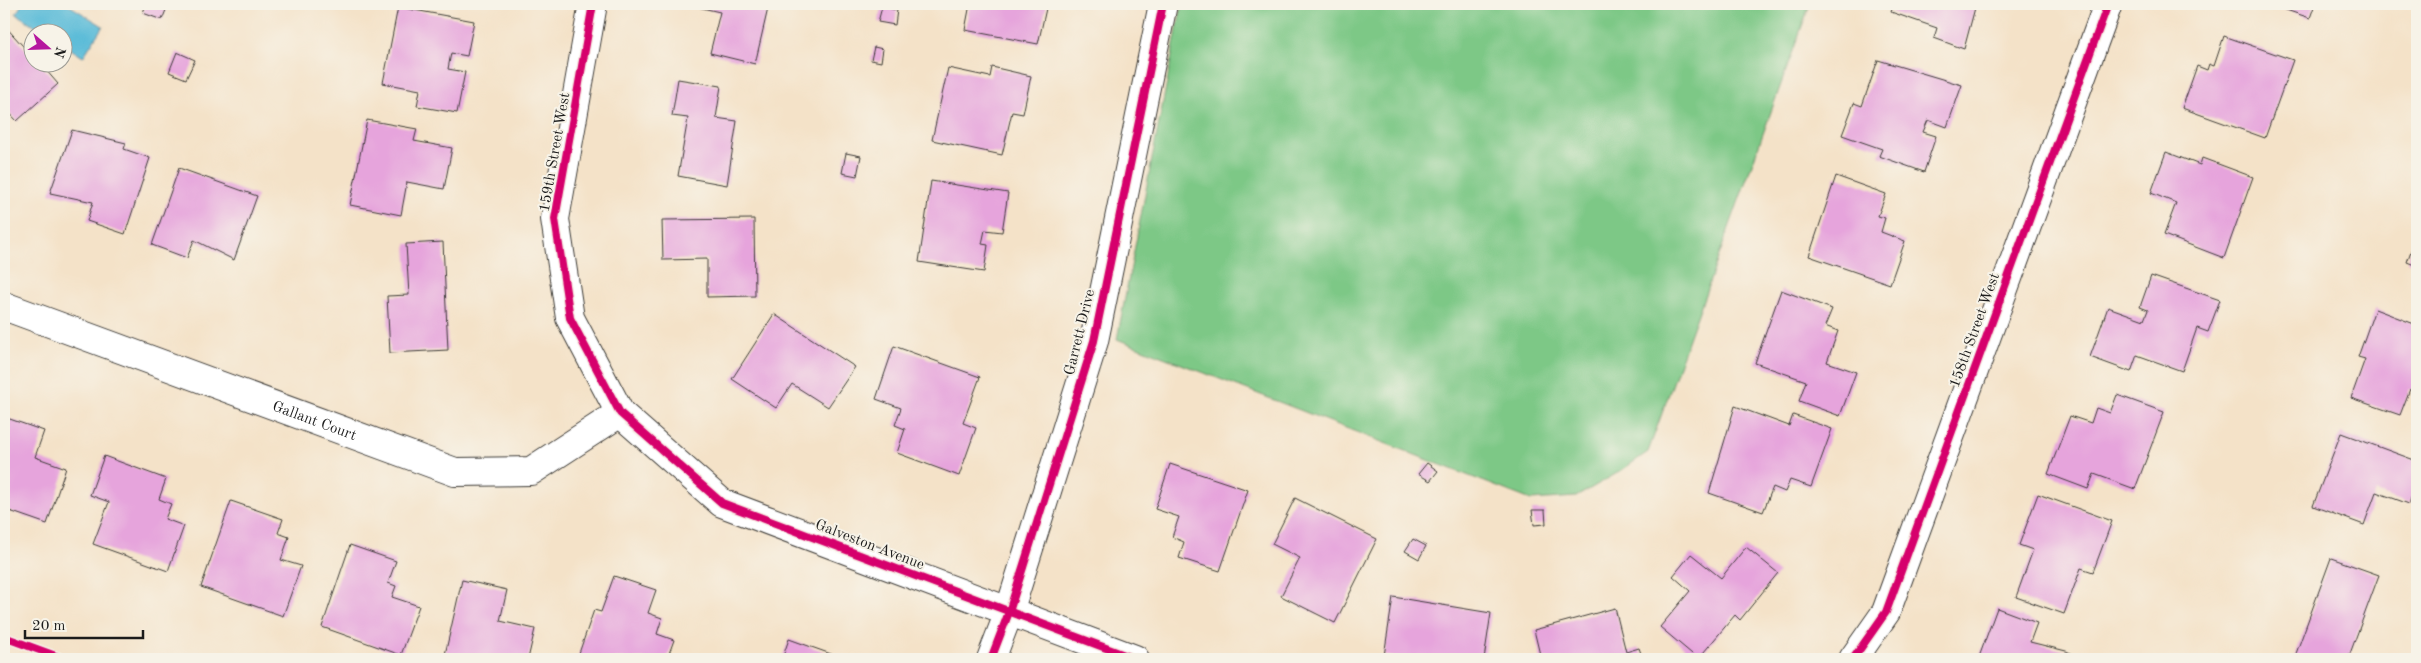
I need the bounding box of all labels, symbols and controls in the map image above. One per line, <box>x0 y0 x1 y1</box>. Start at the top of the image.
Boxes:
north arrow <box>22 22 72 72</box>
text: N <box>51 45 68 60</box>
street label: 159th Street West <box>538 91 573 213</box>
street label: 158th Street West <box>1948 271 2003 390</box>
street label: Garrett Drive <box>1063 288 1098 377</box>
street label: Gallant Court <box>270 399 358 444</box>
street label: Galveston Avenue <box>813 518 926 573</box>
scale bar <box>25 608 142 640</box>
text: 20 m <box>32 619 66 634</box>

